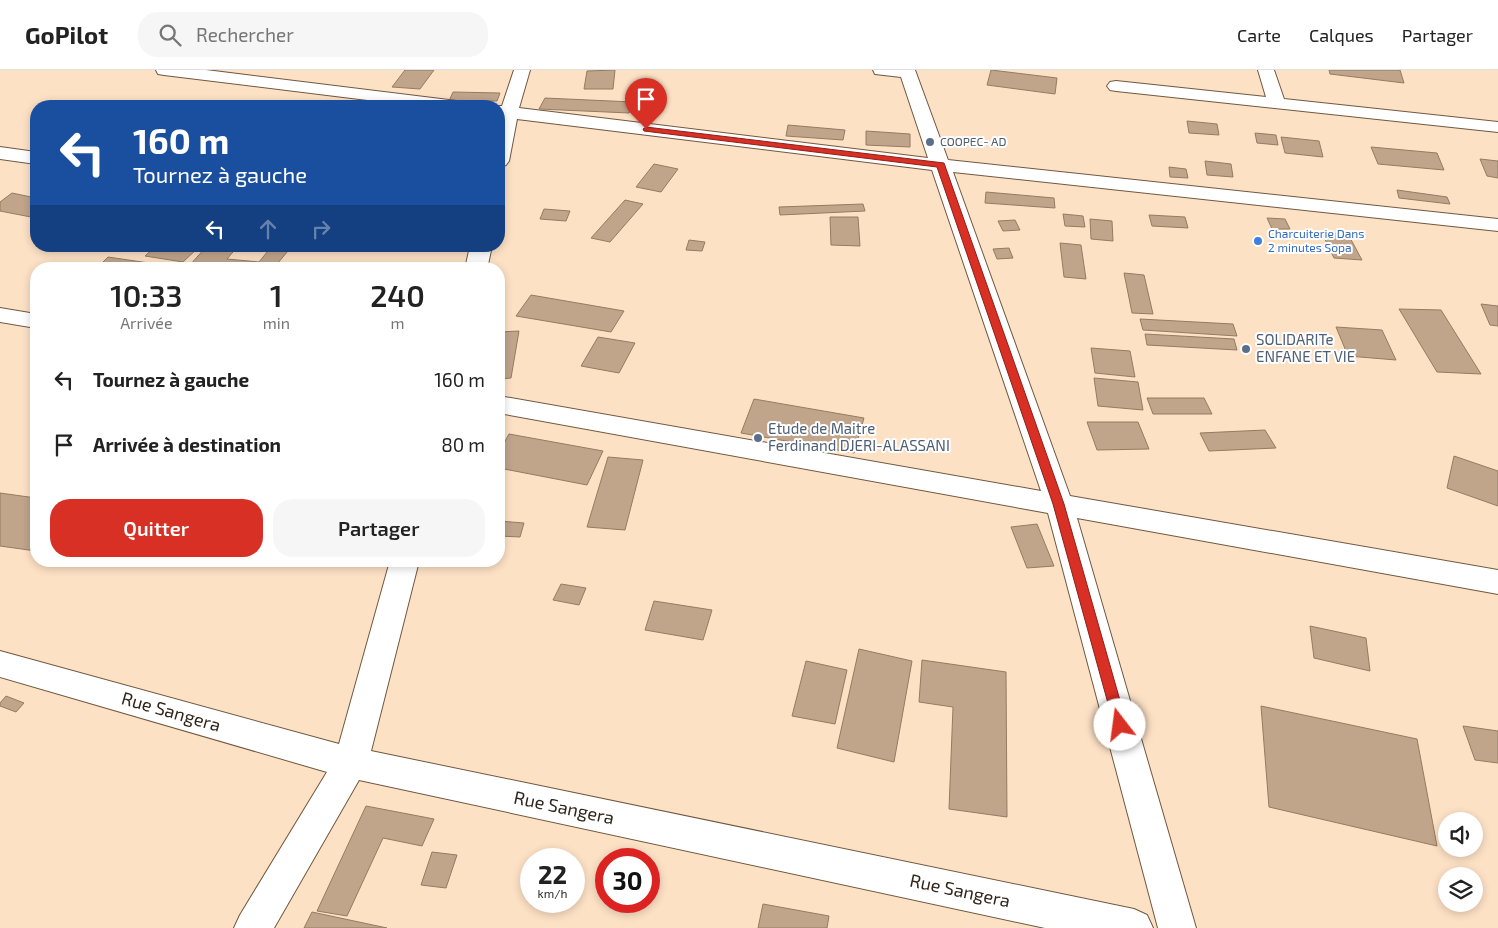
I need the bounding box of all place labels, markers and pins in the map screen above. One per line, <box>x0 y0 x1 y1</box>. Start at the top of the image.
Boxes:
pin <box>625 78 667 129</box>
place label: COOPEC- AD <box>940 134 1006 148</box>
marker: COOPEC- AD <box>924 136 936 148</box>
place label: Charcuiterie Dans 2 minutes Sopa <box>1268 226 1364 254</box>
marker: Charcuiterie Dans 2 minutes Sopa <box>1252 235 1264 247</box>
place label: SOLIDARITe ENFANE ET VIE <box>1256 330 1355 365</box>
marker: SOLIDARITe ENFANE ET VIE <box>1240 343 1252 355</box>
place label: Etude de Maitre Ferdinand DJERI-ALASSANI <box>768 419 950 454</box>
marker: Etude de Maitre Ferdinand DJERI-ALASSANI <box>752 432 764 444</box>

